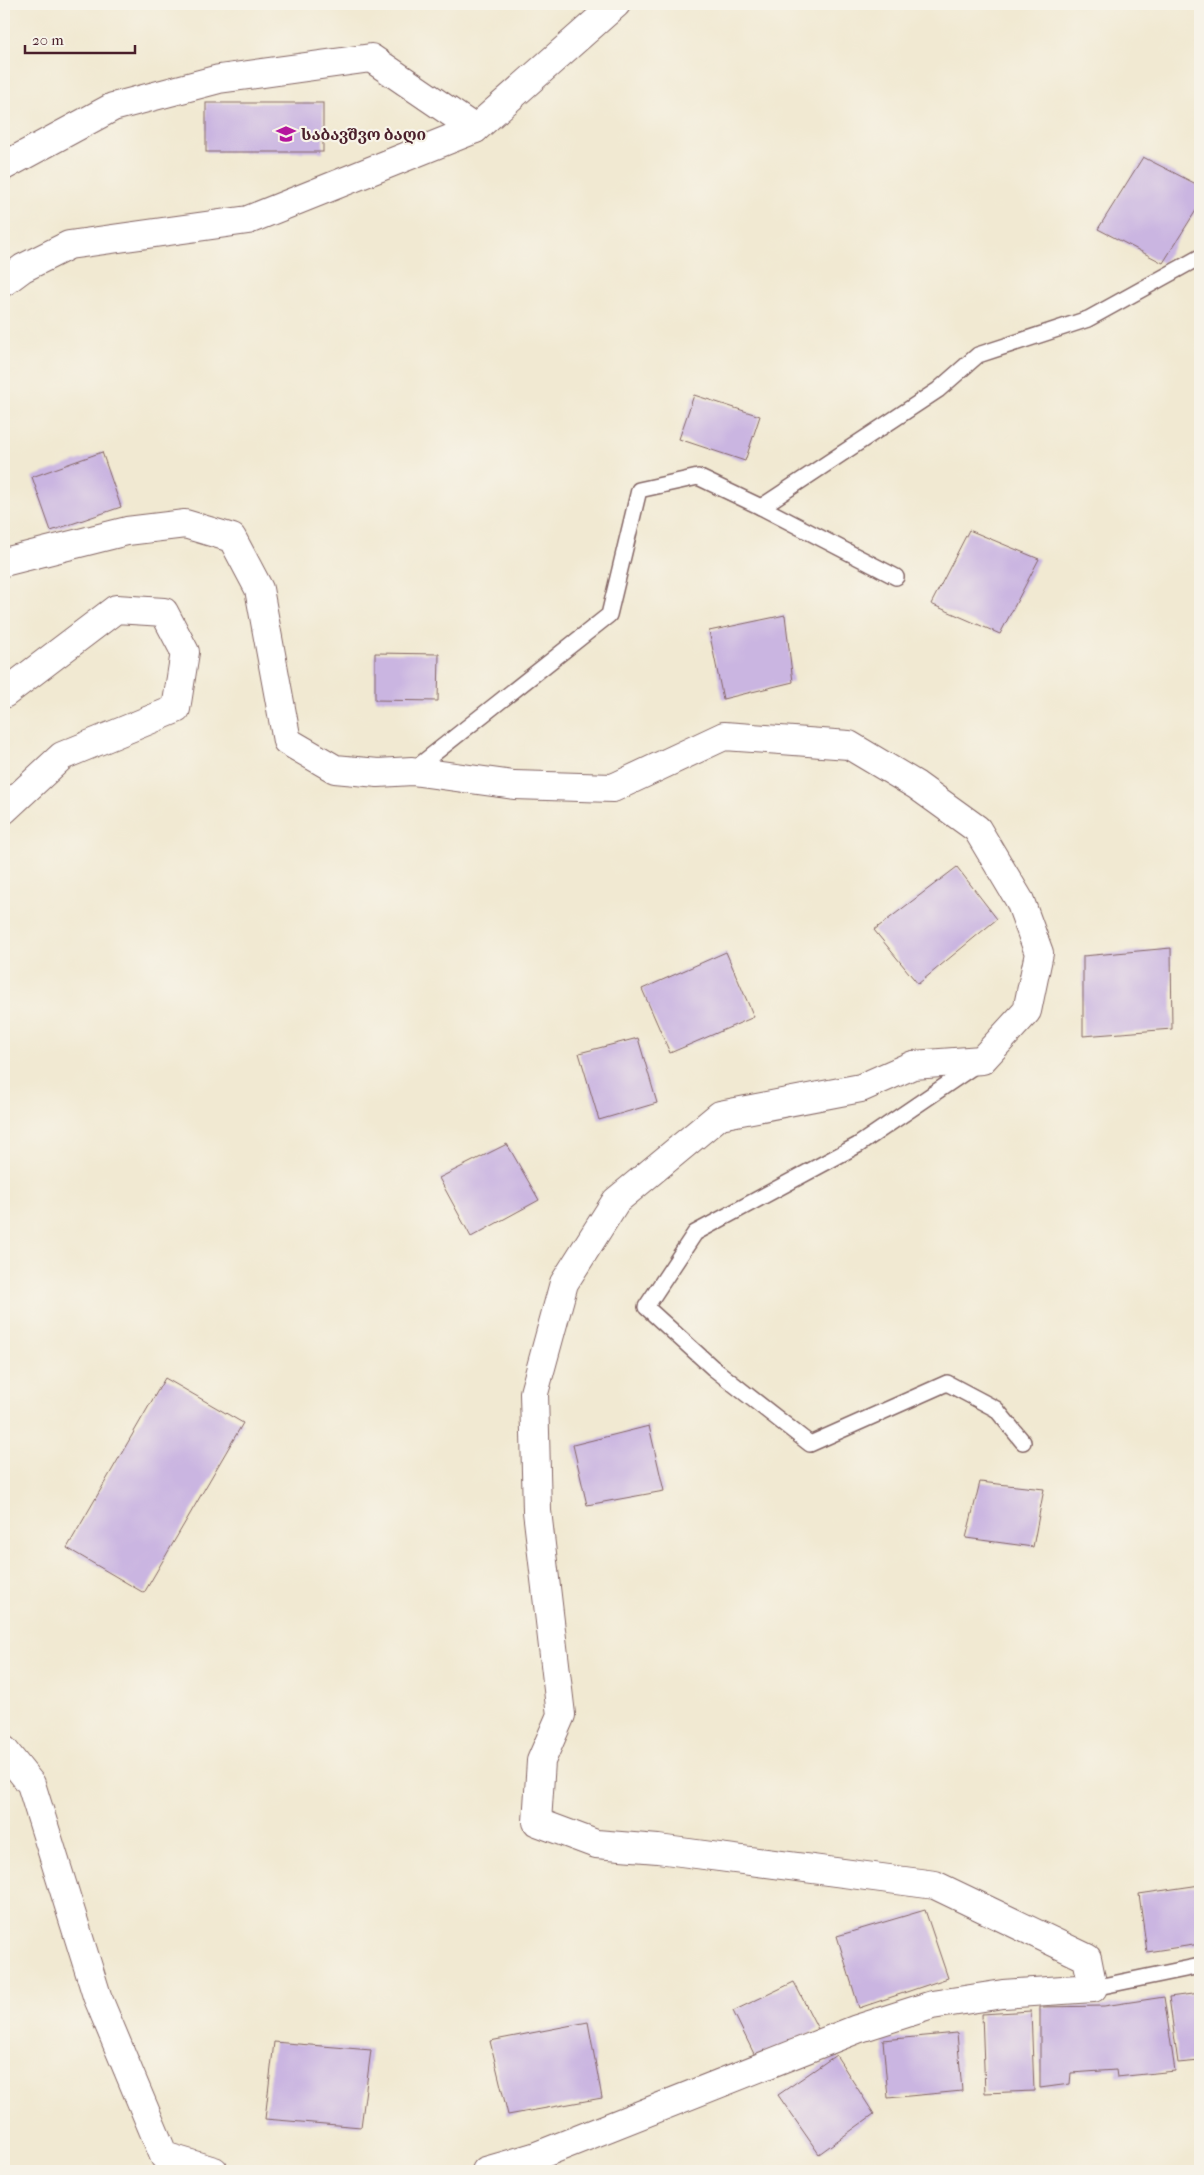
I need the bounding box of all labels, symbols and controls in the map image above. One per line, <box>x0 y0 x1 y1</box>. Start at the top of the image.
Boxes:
scale bar <box>25 22 135 54</box>
text: 20 m <box>32 31 64 49</box>
school or university icon: საბავშვო ბაღი <box>275 123 297 145</box>
place label: საბავშვო ბაღი <box>301 125 426 144</box>

